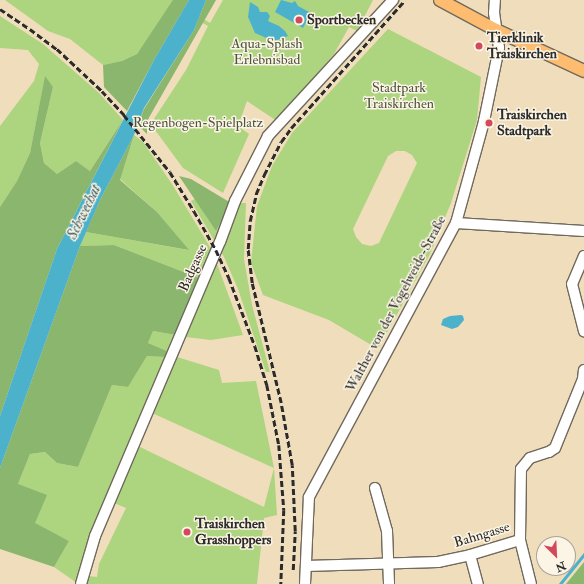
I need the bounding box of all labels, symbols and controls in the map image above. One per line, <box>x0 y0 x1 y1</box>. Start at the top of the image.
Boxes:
place label: Sportbecken <box>307 12 376 28</box>
marker: Sportbecken <box>294 15 304 25</box>
place label: Tierklinik Traiskirchen <box>487 30 557 62</box>
park label: Aqua-Splash Erlebnisbad <box>231 36 303 68</box>
marker: Tierklinik Traiskirchen <box>474 41 484 51</box>
park label: Stadtpark Traiskirchen <box>364 80 434 112</box>
place label: Traiskirchen Stadtpark <box>497 107 567 140</box>
park label: Regenbogen-Spielplatz <box>133 115 263 131</box>
marker: Traiskirchen Stadtpark <box>484 118 494 128</box>
water label: Schwechat <box>63 182 105 242</box>
street label: Walther von der Vogelweide-Straße <box>342 213 450 395</box>
street label: Badgasse <box>175 242 211 294</box>
place label: Traiskirchen Grasshoppers <box>195 516 271 548</box>
street label: Bahngasse <box>452 519 512 551</box>
marker: Traiskirchen Grasshoppers <box>182 527 192 537</box>
north arrow <box>536 536 576 576</box>
text: N <box>554 559 568 574</box>

